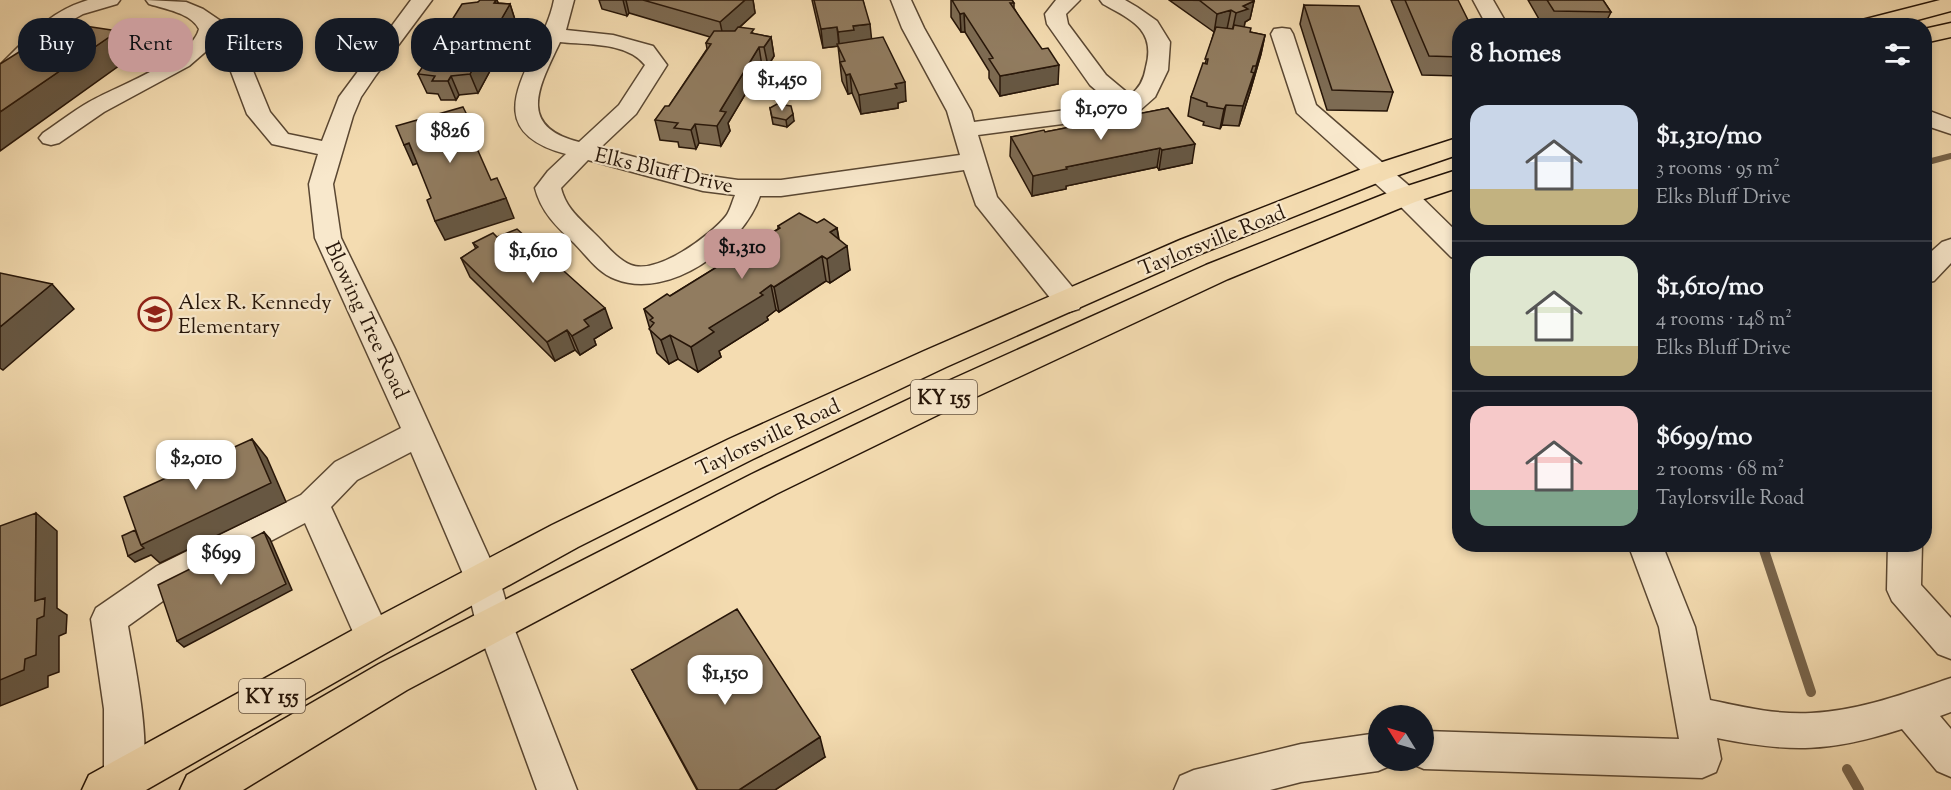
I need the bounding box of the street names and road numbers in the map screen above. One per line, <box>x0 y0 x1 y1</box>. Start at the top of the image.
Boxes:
street label: Elks Bluff Drive <box>591 141 736 202</box>
street label: Taylorsville Road <box>1135 199 1291 285</box>
street label: Blowing Tree Road <box>316 237 415 404</box>
road number: KY 155 <box>911 380 977 414</box>
street label: Taylorsville Road <box>692 392 846 485</box>
road number: KY 155 <box>239 679 305 713</box>

